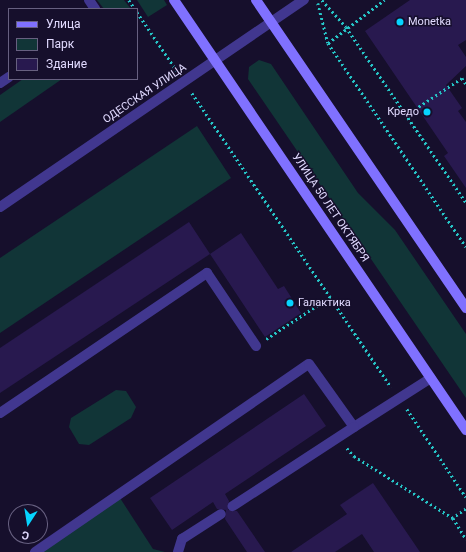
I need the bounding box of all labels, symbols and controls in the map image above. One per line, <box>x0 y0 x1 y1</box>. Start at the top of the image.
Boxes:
legend <box>8 8 138 80</box>
place label: Monetka <box>408 15 451 29</box>
text: Улица <box>46 17 81 31</box>
marker: Monetka <box>395 17 405 27</box>
text: Парк <box>46 37 74 51</box>
text: Здание <box>46 57 87 71</box>
street label: ОДЕССКАЯ УЛИЦА <box>101 61 189 127</box>
place label: Кредо <box>387 105 419 119</box>
marker: Кредо <box>422 107 432 117</box>
street label: УЛИЦА 50 ЛЕТ ОКТЯБРЯ <box>289 151 371 265</box>
place label: Галактика <box>298 296 351 310</box>
marker: Галактика <box>285 298 295 308</box>
north arrow <box>8 504 48 544</box>
text: С <box>21 528 30 542</box>

